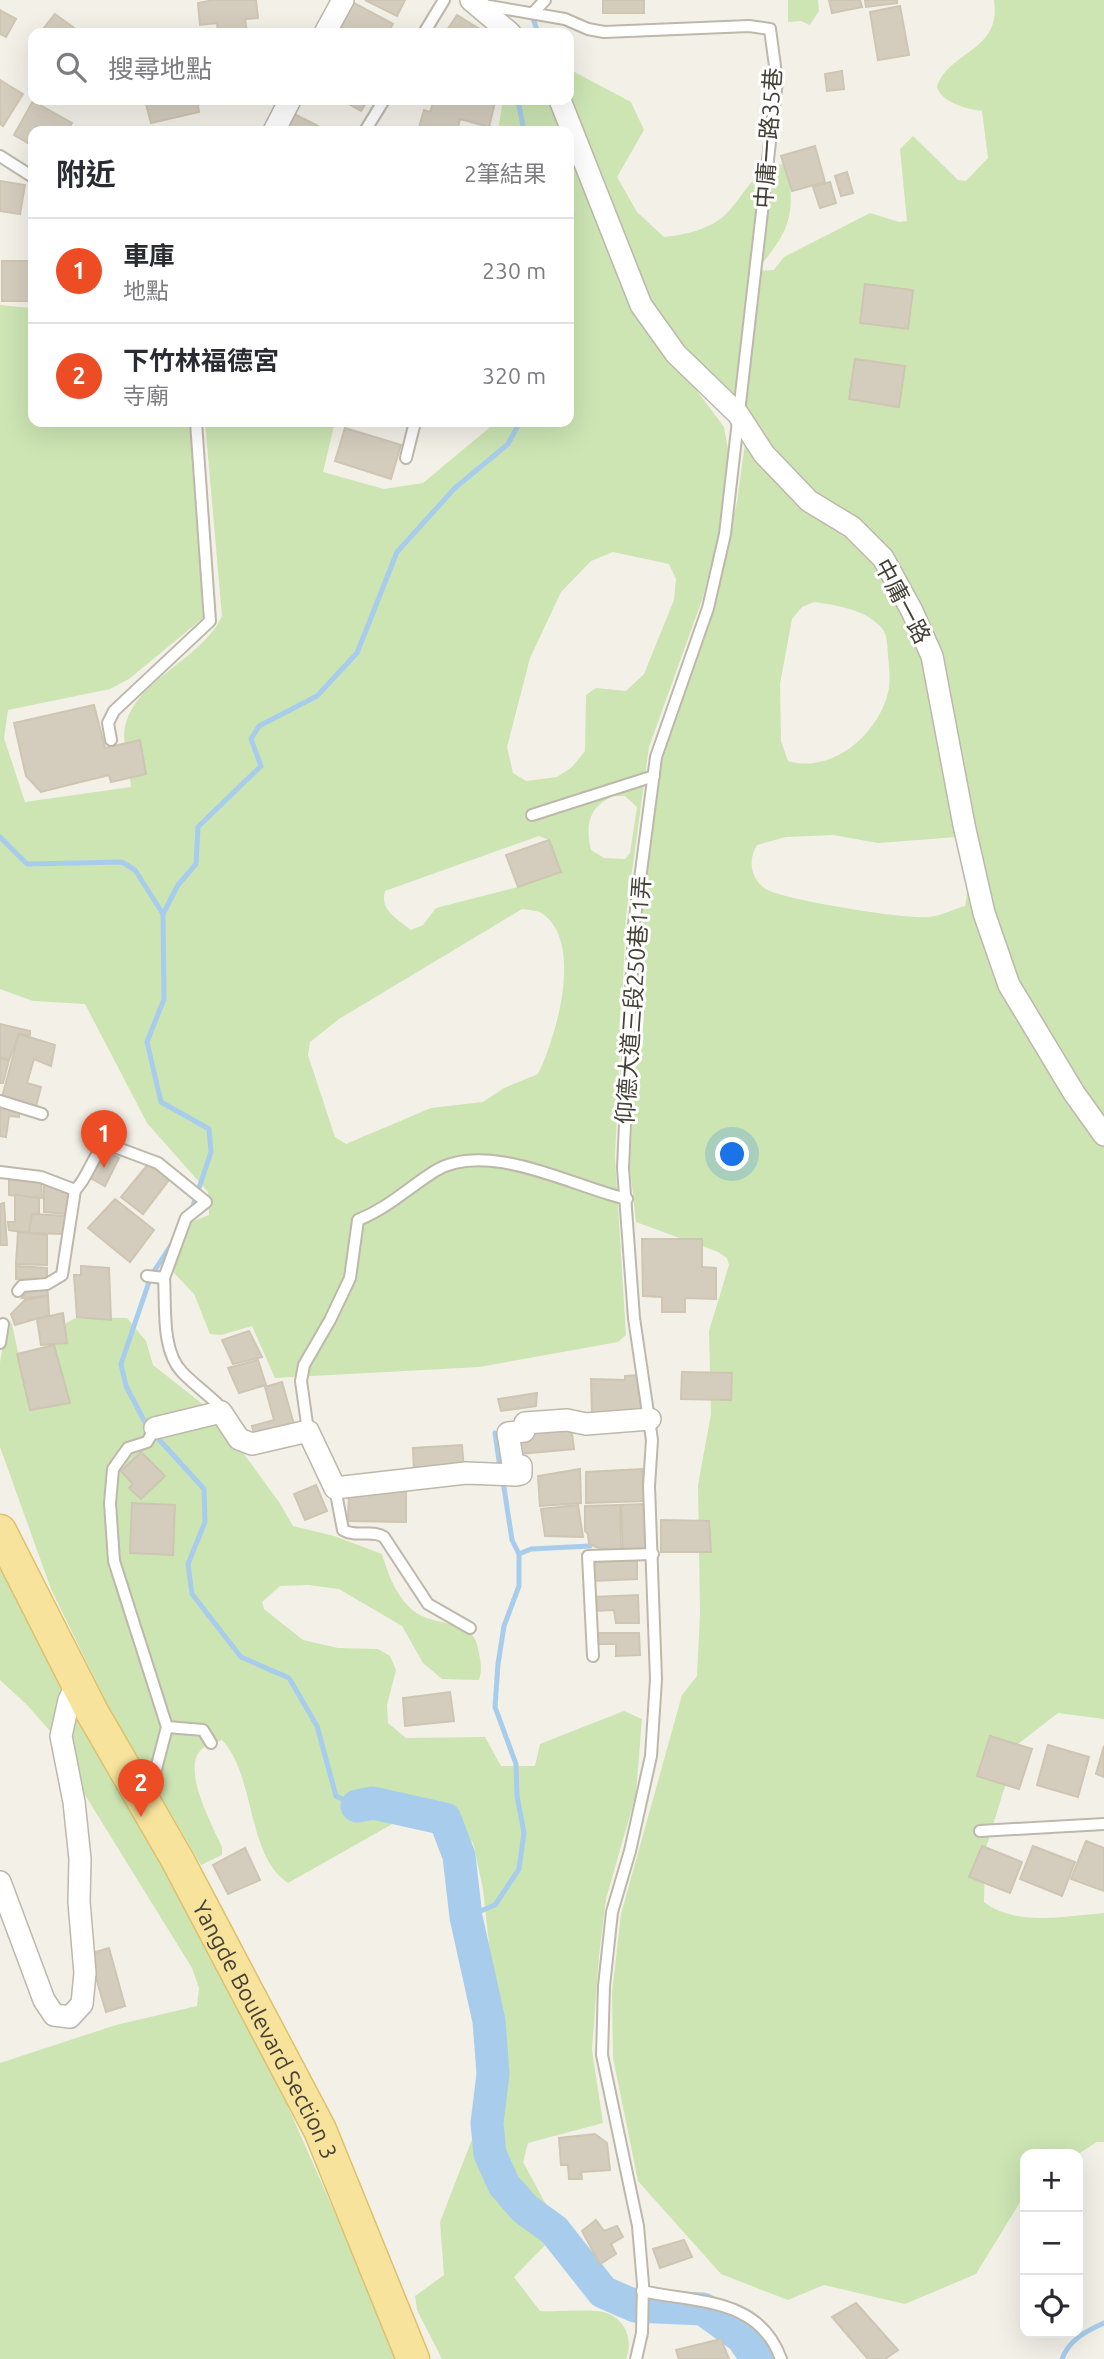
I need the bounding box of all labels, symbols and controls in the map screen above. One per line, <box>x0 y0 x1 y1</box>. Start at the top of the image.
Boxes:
search box <box>28 28 574 105</box>
icon: search <box>52 48 90 86</box>
text: 搜尋地點 <box>108 54 212 83</box>
street label: 中庸一路35巷 <box>751 67 785 209</box>
text: 附近 <box>56 157 116 191</box>
text: 2筆結果 <box>464 161 546 186</box>
text: 車庫 <box>123 241 175 270</box>
text: 1 <box>73 258 85 283</box>
text: 230 m <box>482 258 546 283</box>
text: 地點 <box>123 278 169 303</box>
text: 下竹林福德宮 <box>123 346 279 375</box>
text: 2 <box>73 363 85 388</box>
text: 320 m <box>482 363 546 388</box>
text: 寺廟 <box>123 383 169 408</box>
street label: 中庸一路 <box>870 555 936 647</box>
street label: 仰德大道三段250巷11弄 <box>612 875 654 1125</box>
pin: 1 <box>81 1110 127 1168</box>
your location <box>715 1137 749 1171</box>
pin: 2 <box>118 1759 164 1817</box>
street label: Yangde Boulevard Section 3 <box>189 1896 343 2162</box>
map controls <box>1020 2149 1083 2338</box>
button: + <box>1020 2149 1083 2212</box>
button: − <box>1020 2212 1083 2275</box>
button: locate <box>1020 2275 1083 2338</box>

